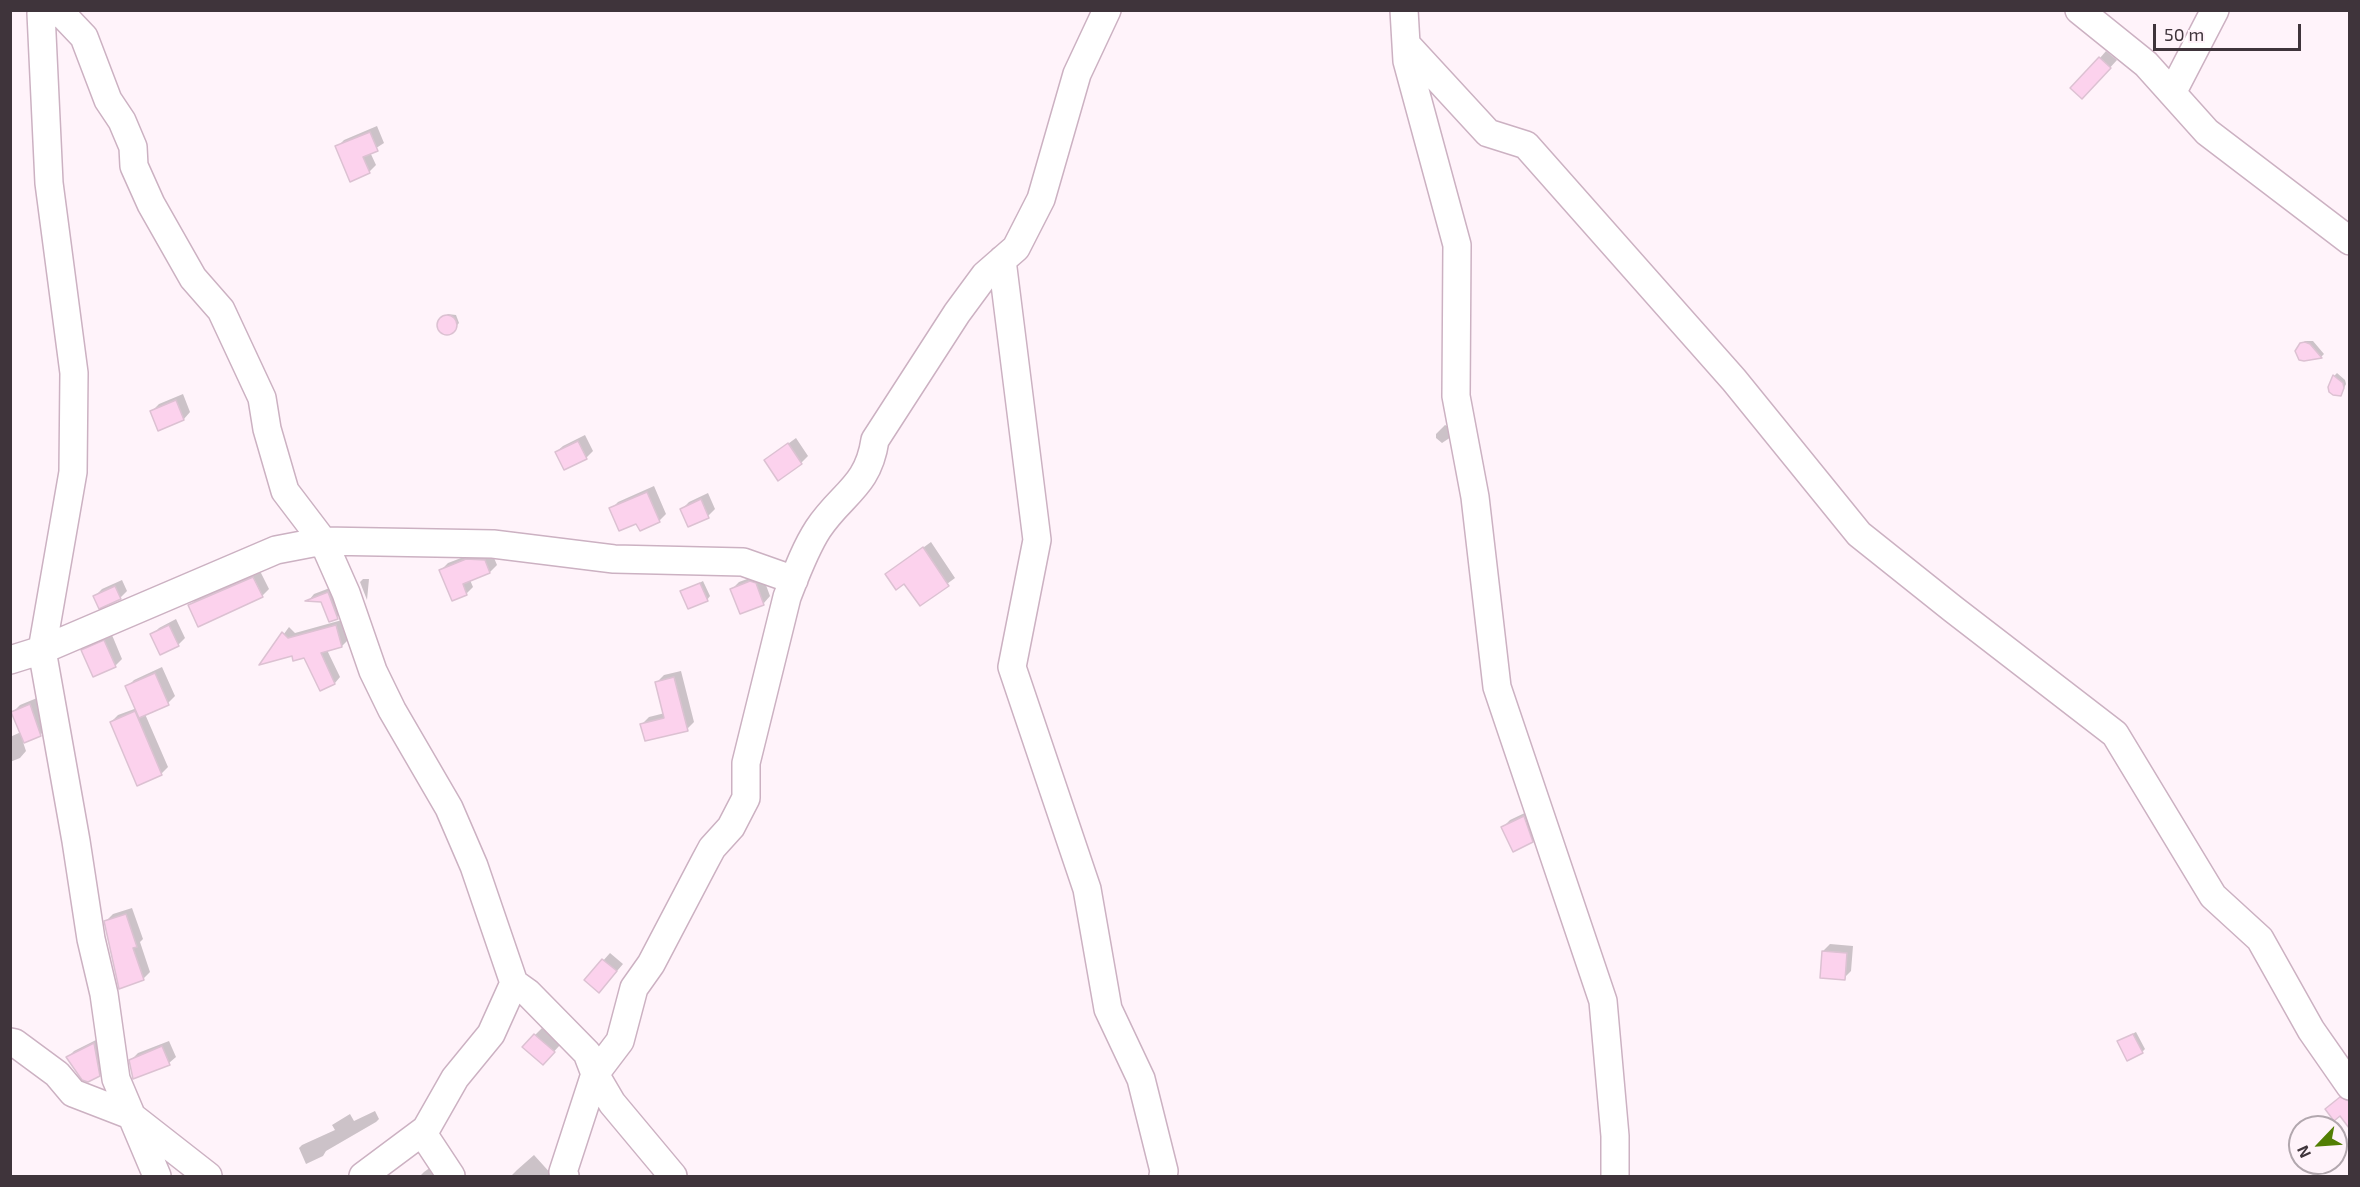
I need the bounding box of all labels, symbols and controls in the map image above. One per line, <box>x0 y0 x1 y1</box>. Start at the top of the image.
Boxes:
scale bar <box>2156 12 2304 50</box>
text: 50 m <box>2164 23 2204 45</box>
north arrow <box>2288 1115 2348 1175</box>
text: N <box>2292 1143 2314 1161</box>

